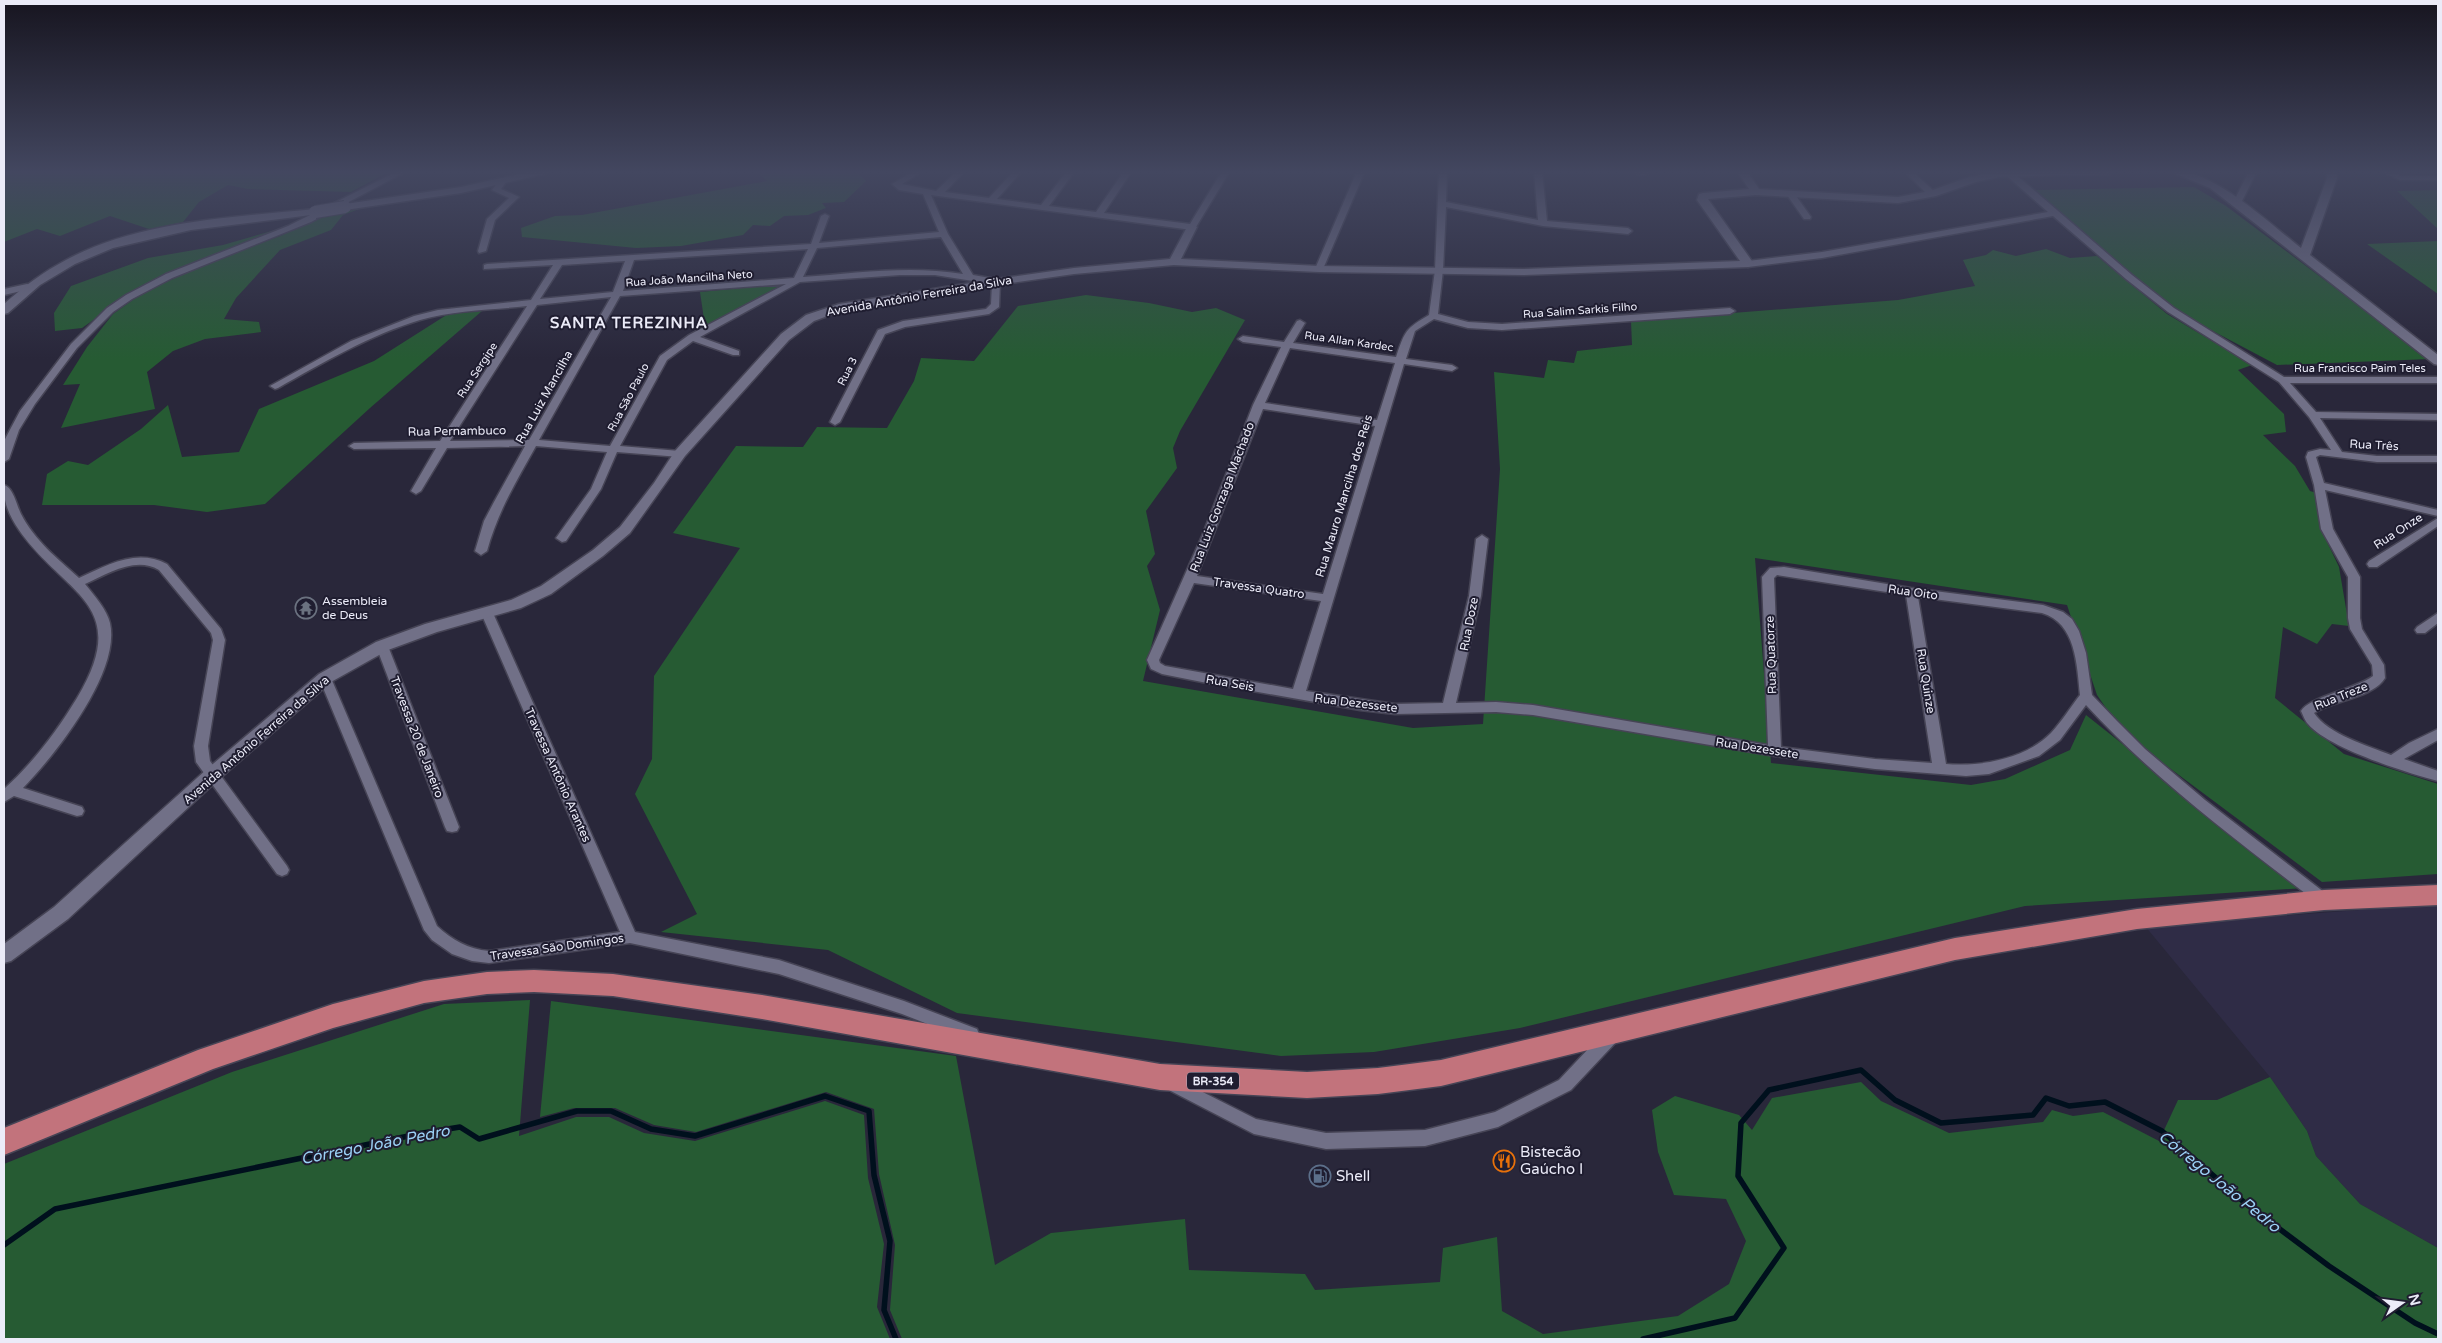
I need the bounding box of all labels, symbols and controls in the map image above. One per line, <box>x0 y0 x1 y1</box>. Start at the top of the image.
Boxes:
street label: Rua João Mancilha Neto <box>625 268 753 289</box>
street label: Avenida Antônio Ferreira da Silva <box>825 273 1013 319</box>
street label: Rua Salim Sarkis Filho <box>1522 300 1638 321</box>
district label: SANTA TEREZINHA <box>550 314 708 332</box>
street label: Rua Allan Kardec <box>1304 329 1394 354</box>
street label: Rua Sergipe <box>455 340 500 400</box>
street label: Rua Luiz Mancilha <box>513 348 575 446</box>
street label: Rua 3 <box>835 355 860 388</box>
street label: Rua São Paulo <box>605 361 652 434</box>
street label: Rua Francisco Paim Teles <box>2294 362 2426 375</box>
street label: Rua Mauro Mancilha dos Reis <box>1313 413 1375 579</box>
street label: Rua Luiz Gonzaga Machado <box>1187 420 1257 574</box>
street label: Rua Pernambuco <box>408 423 506 439</box>
street label: Rua Três <box>2349 437 2399 453</box>
street label: Rua Onze <box>2371 510 2425 552</box>
street label: Travessa Quatro <box>1212 575 1306 601</box>
street label: Rua Oito <box>1887 582 1939 602</box>
place label: Assembleia de Deus <box>322 594 387 622</box>
temple icon: Assembleia de Deus <box>294 596 318 620</box>
street label: Rua Doze <box>1457 596 1481 652</box>
street label: Rua Quatorze <box>1763 615 1779 694</box>
street label: Rua Quinze <box>1914 647 1938 715</box>
street label: Rua Seis <box>1205 672 1255 694</box>
street label: Avenida Antônio Ferreira da Silva <box>180 673 332 807</box>
street label: Travessa 20 de Janeiro <box>387 674 447 800</box>
street label: Rua Treze <box>2312 679 2370 713</box>
street label: Rua Dezessete <box>1314 691 1399 715</box>
street label: Travessa Antônio Arantes <box>522 706 594 844</box>
street label: Rua Dezessete <box>1715 735 1800 761</box>
street label: Travessa São Domingos <box>489 931 625 963</box>
road number: BR-354 <box>1187 1072 1239 1090</box>
water label: Córrego João Pedro <box>299 1121 452 1169</box>
water label: Córrego João Pedro <box>2154 1126 2285 1238</box>
place label: Bistecão Gaúcho I <box>1520 1143 1583 1178</box>
restaurant icon: Bistecão Gaúcho I <box>1492 1149 1516 1173</box>
fuel station icon: Shell <box>1308 1164 1332 1188</box>
place label: Shell <box>1336 1167 1370 1185</box>
north arrow <box>2377 1278 2427 1328</box>
text: N <box>2405 1292 2424 1307</box>

